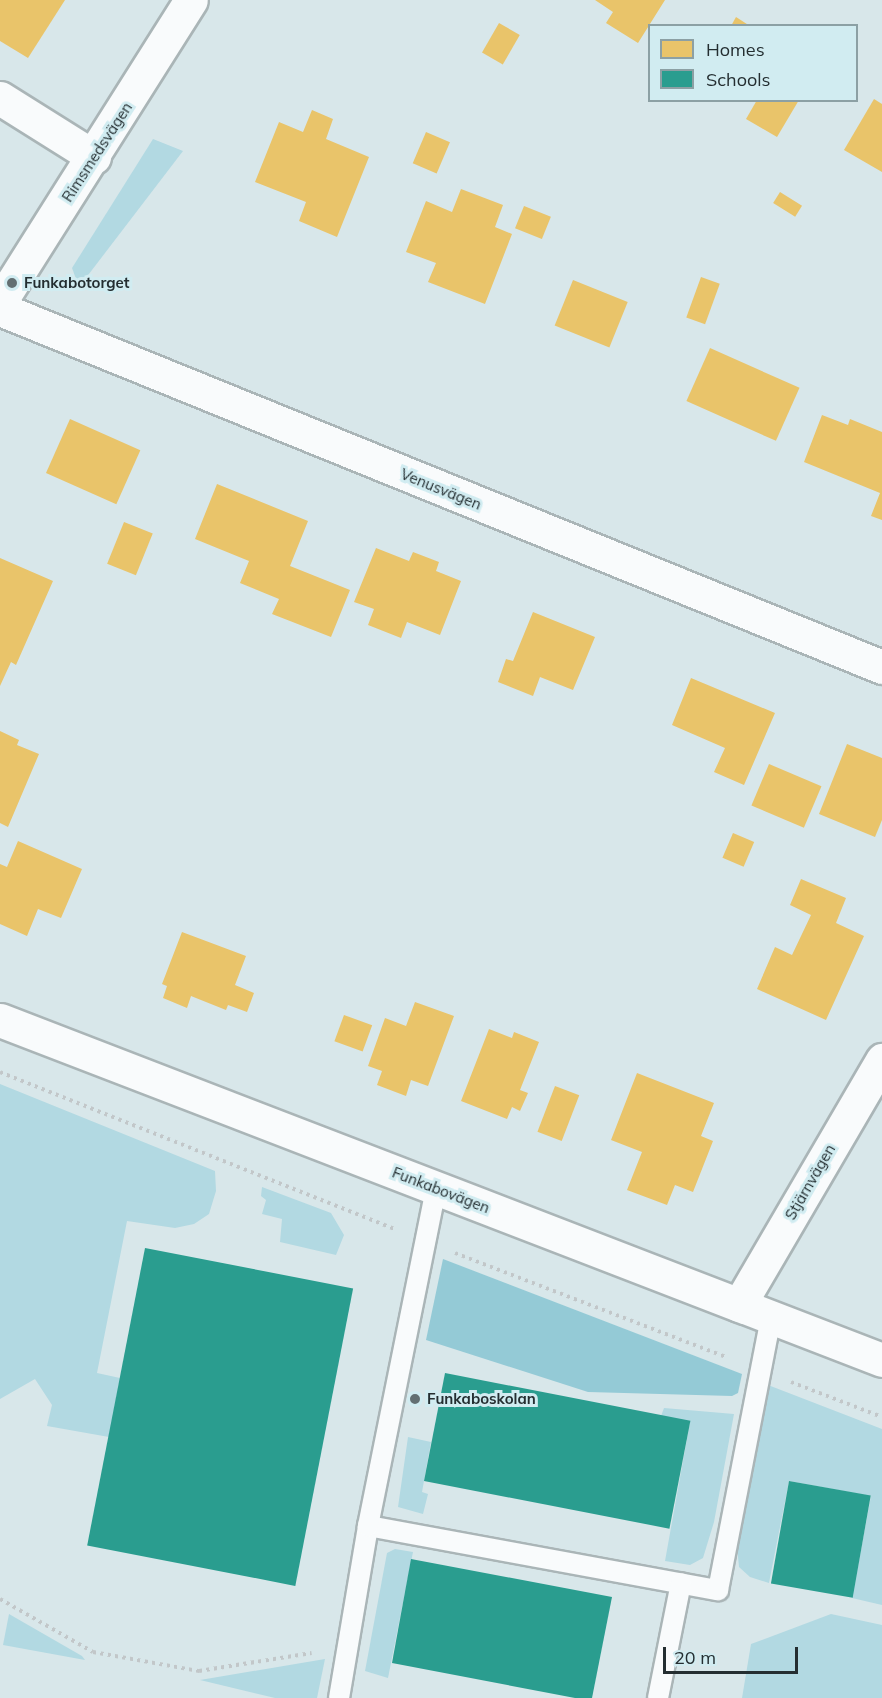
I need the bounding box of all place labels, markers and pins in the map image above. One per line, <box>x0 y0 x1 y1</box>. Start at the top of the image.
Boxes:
place label: Funkabotorget <box>24 274 129 292</box>
marker: Funkabotorget <box>5 276 19 290</box>
place label: Funkaboskolan <box>427 1390 536 1408</box>
marker: Funkaboskolan <box>408 1392 422 1406</box>

